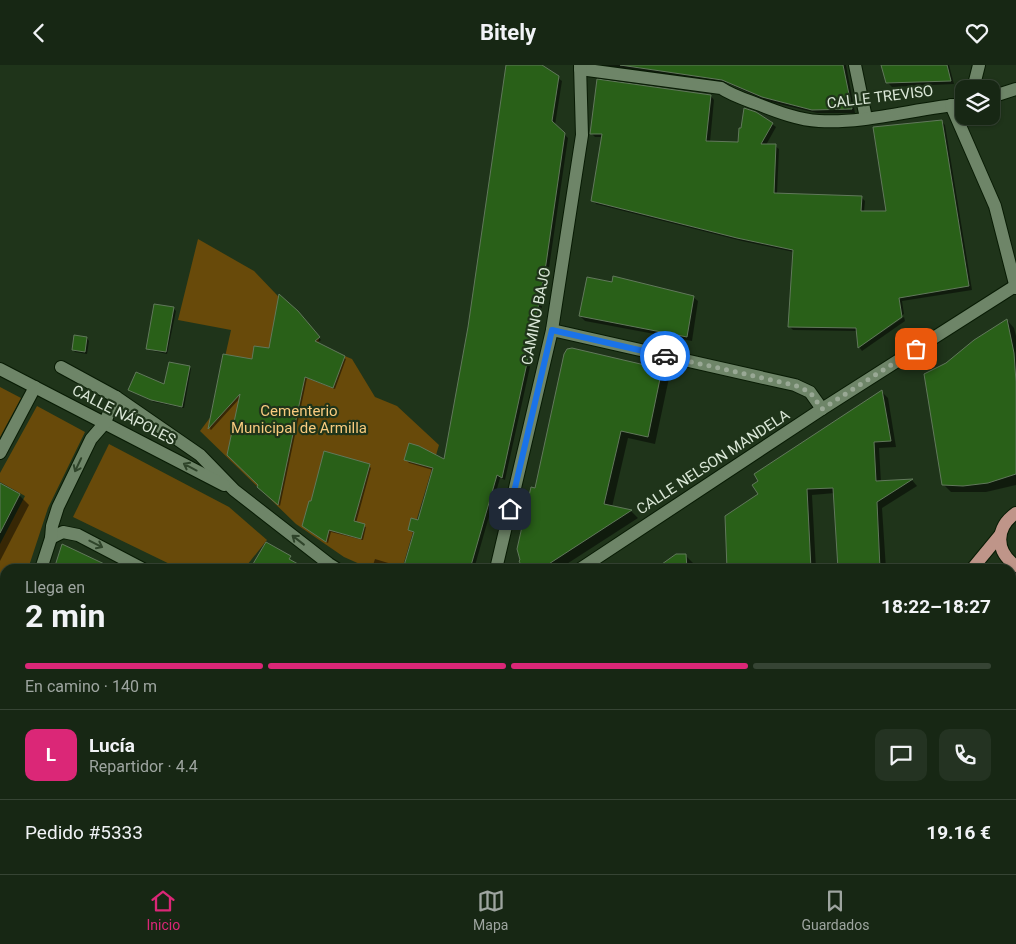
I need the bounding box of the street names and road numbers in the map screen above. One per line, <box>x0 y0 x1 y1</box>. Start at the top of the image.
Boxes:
street label: CALLE TREVISO <box>826 82 934 112</box>
street label: CAMINO BAJO <box>518 266 554 366</box>
street label: CALLE NÁPOLES <box>69 381 179 449</box>
street label: CALLE NELSON MANDELA <box>633 406 793 518</box>

